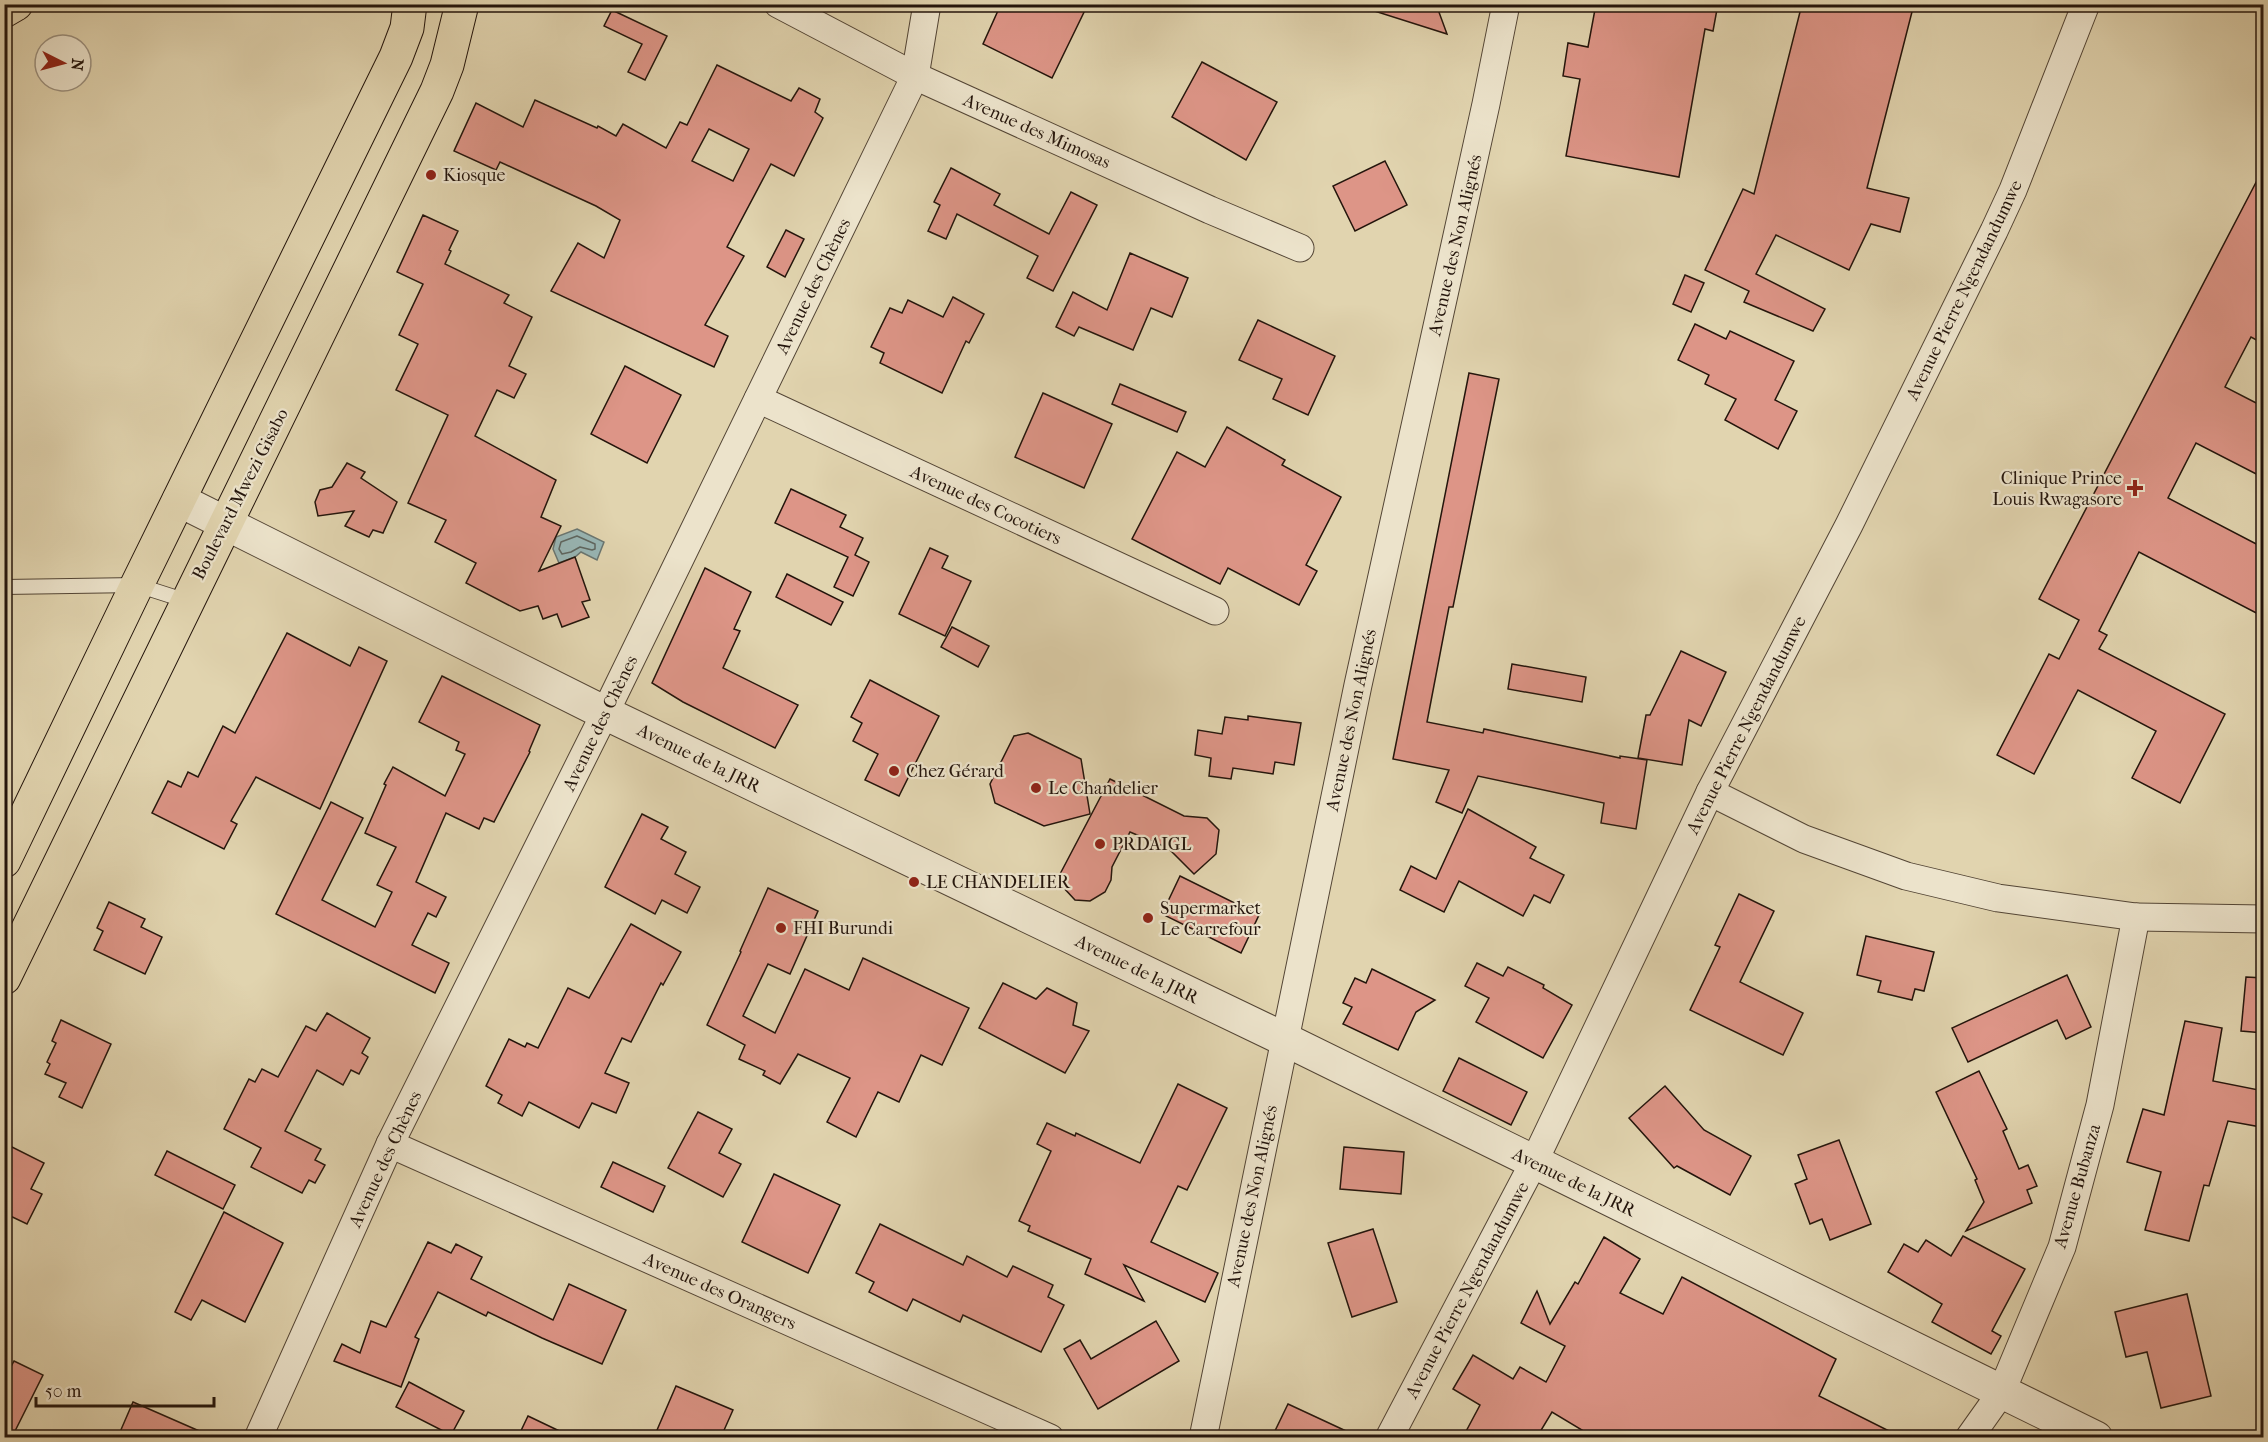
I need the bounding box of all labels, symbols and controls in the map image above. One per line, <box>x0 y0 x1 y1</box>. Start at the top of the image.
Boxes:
north arrow <box>33 33 93 93</box>
text: N <box>67 57 88 72</box>
street label: Avenue des Mimosas <box>959 89 1114 173</box>
street label: Avenue des Non Alignés <box>1424 152 1487 339</box>
place label: Kiosque <box>443 165 505 186</box>
marker: Kiosque <box>424 168 438 182</box>
street label: Avenue Pierre Ngendandumwe <box>1902 177 2027 405</box>
street label: Avenue des Chènes <box>771 215 856 358</box>
street label: Boulevard Mwezi Gisabo <box>188 405 293 583</box>
street label: Avenue des Cocotiers <box>906 461 1065 550</box>
place label: Clinique Prince Louis Rwagasore <box>1992 468 2122 510</box>
marker: Clinique Prince Louis Rwagasore <box>2126 479 2144 497</box>
street label: Avenue Pierre Ngendandumwe <box>1682 613 1811 839</box>
street label: Avenue des Non Alignés <box>1322 627 1381 814</box>
street label: Avenue des Chènes <box>558 652 643 795</box>
street label: Avenue de la JRR <box>633 719 765 798</box>
place label: Chez Gérard <box>906 761 1004 782</box>
marker: Chez Gérard <box>887 764 901 778</box>
place label: Le Chandelier <box>1048 778 1158 799</box>
marker: Le Chandelier <box>1029 781 1043 795</box>
place label: PRDAIGL <box>1112 834 1191 855</box>
marker: PRDAIGL <box>1093 837 1107 851</box>
place label: LE CHANDELIER <box>926 872 1071 893</box>
marker: LE CHANDELIER <box>907 875 921 889</box>
place label: Supermarket Le Carrefour <box>1160 898 1261 940</box>
marker: Supermarket Le Carrefour <box>1141 911 1155 925</box>
place label: FHI Burundi <box>793 918 894 939</box>
marker: FHI Burundi <box>774 921 788 935</box>
street label: Avenue de la JRR <box>1071 930 1203 1009</box>
street label: Avenue des Chènes <box>344 1087 426 1232</box>
street label: Avenue des Non Alignés <box>1223 1103 1282 1290</box>
street label: Avenue Bubanza <box>2049 1121 2105 1252</box>
street label: Avenue de la JRR <box>1508 1143 1640 1222</box>
street label: Avenue Pierre Ngendandumwe <box>1401 1178 1534 1403</box>
street label: Avenue des Orangers <box>639 1248 800 1335</box>
scale bar <box>36 1370 214 1408</box>
text: 50 m <box>45 1381 82 1402</box>

